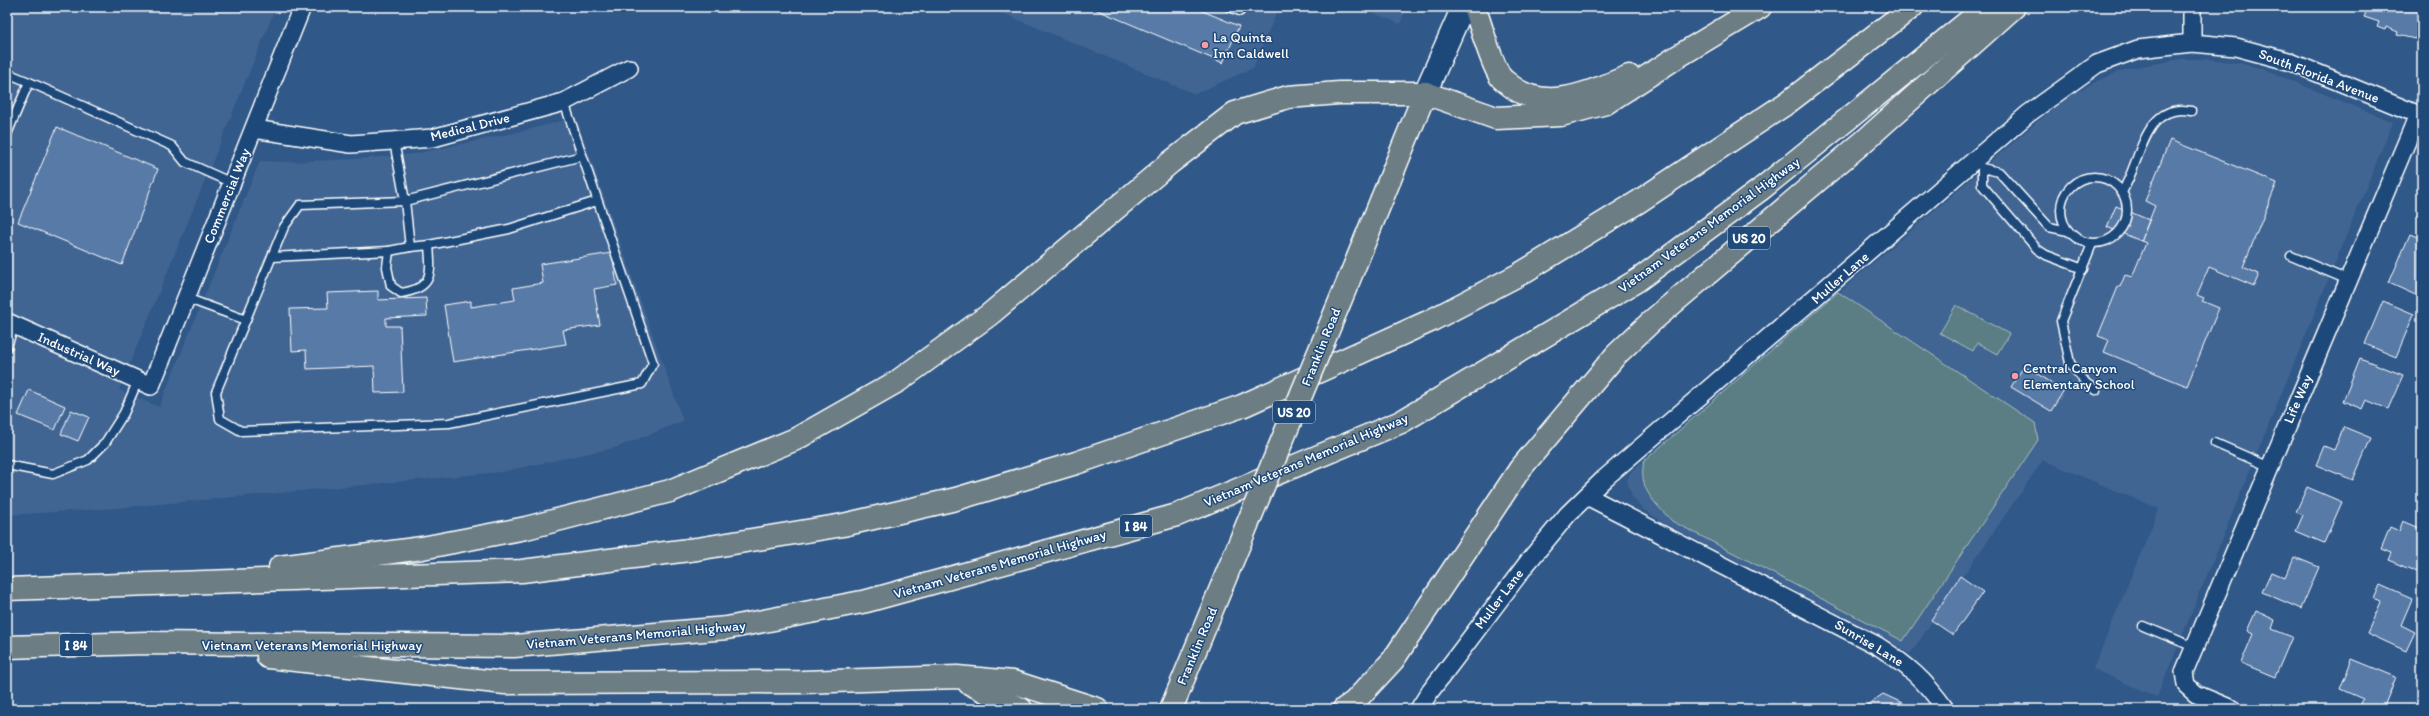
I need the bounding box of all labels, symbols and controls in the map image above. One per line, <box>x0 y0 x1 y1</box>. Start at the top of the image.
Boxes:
place label: La Quinta Inn Caldwell <box>1213 29 1289 62</box>
marker: La Quinta Inn Caldwell <box>1200 40 1210 50</box>
street label: South Florida Avenue <box>2256 45 2382 107</box>
street label: Medical Drive <box>429 109 512 145</box>
street label: Commercial Way <box>200 145 254 246</box>
street label: Vietnam Veterans Memorial Highway <box>1615 153 1803 297</box>
road number: US 20 <box>1728 227 1770 249</box>
street label: Muller Lane <box>1808 248 1873 308</box>
street label: Franklin Road <box>1298 305 1345 389</box>
street label: Industrial Way <box>35 328 123 380</box>
place label: Central Canyon Elementary School <box>2023 360 2135 393</box>
marker: Central Canyon Elementary School <box>2010 371 2020 381</box>
street label: Life Way <box>2280 372 2316 426</box>
road number: US 20 <box>1273 401 1315 423</box>
street label: Vietnam Veterans Memorial Highway <box>1201 409 1411 511</box>
road number: I 84 <box>1120 515 1152 537</box>
street label: Vietnam Veterans Memorial Highway <box>892 525 1109 603</box>
street label: Muller Lane <box>1471 565 1527 632</box>
street label: Franklin Road <box>1173 604 1221 688</box>
street label: Sunrise Lane <box>1831 616 1907 670</box>
street label: Vietnam Veterans Memorial Highway <box>526 617 747 653</box>
road number: I 84 <box>60 634 92 656</box>
street label: Vietnam Veterans Memorial Highway <box>202 637 423 654</box>

